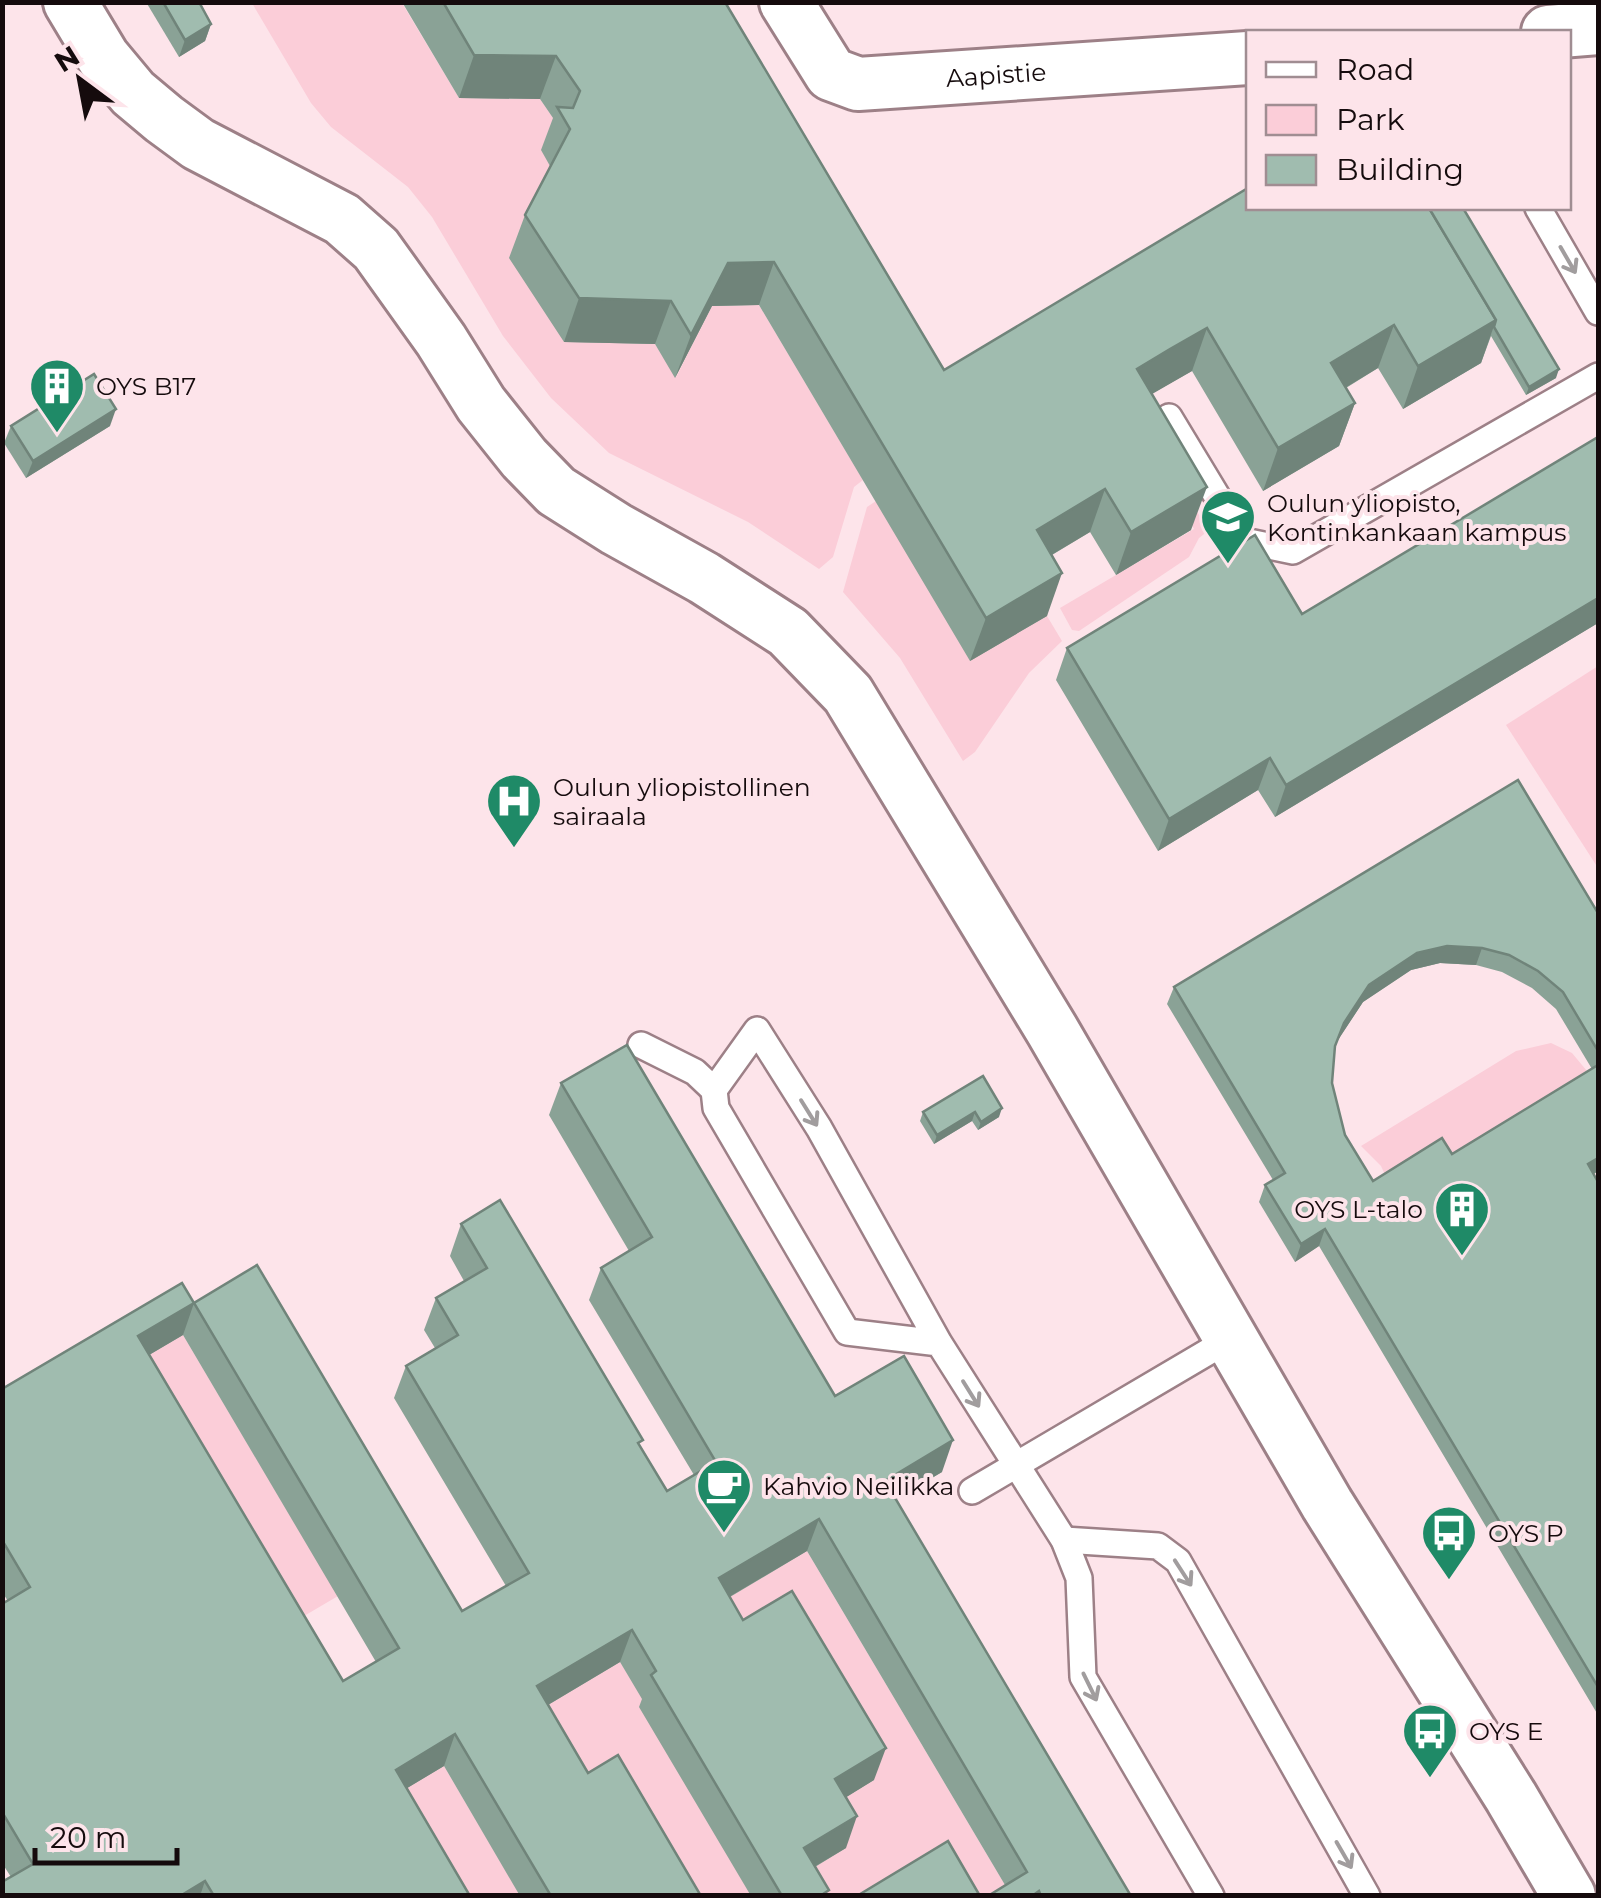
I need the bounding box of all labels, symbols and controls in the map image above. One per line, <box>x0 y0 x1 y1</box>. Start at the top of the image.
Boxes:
north arrow <box>30 30 130 130</box>
legend <box>1246 30 1571 210</box>
text: N <box>48 38 85 79</box>
text: Road <box>1336 51 1414 88</box>
street label: Aapistie <box>945 56 1047 93</box>
text: Park <box>1336 101 1405 138</box>
text: Building <box>1336 151 1464 188</box>
one-way arrow <box>1558 245 1578 274</box>
building icon: OYS B17 <box>27 356 87 435</box>
place label: OYS B17 <box>96 371 196 401</box>
school or university icon: Oulun yliopisto, Kontinkankaan kampus <box>1198 487 1258 566</box>
place label: Oulun yliopisto, Kontinkankaan kampus <box>1267 488 1566 547</box>
hospital icon: Oulun yliopistollinen sairaala <box>484 771 544 850</box>
place label: Oulun yliopistollinen sairaala <box>553 772 811 831</box>
one-way arrow <box>799 1098 819 1126</box>
building icon: OYS L-talo <box>1432 1179 1492 1258</box>
place label: OYS L-talo <box>1294 1194 1423 1224</box>
one-way arrow <box>961 1379 981 1408</box>
cafe icon: Kahvio Neilikka <box>694 1456 754 1535</box>
place label: Kahvio Neilikka <box>763 1471 954 1501</box>
bus stop icon: OYS P <box>1419 1503 1479 1582</box>
place label: OYS P <box>1488 1518 1564 1548</box>
one-way arrow <box>1173 1558 1194 1587</box>
one-way arrow <box>1081 1672 1100 1702</box>
bus stop icon: OYS E <box>1400 1701 1460 1780</box>
place label: OYS E <box>1469 1716 1543 1746</box>
scale bar <box>35 1803 178 1865</box>
text: 20 m <box>50 1819 127 1856</box>
one-way arrow <box>1334 1840 1354 1869</box>

